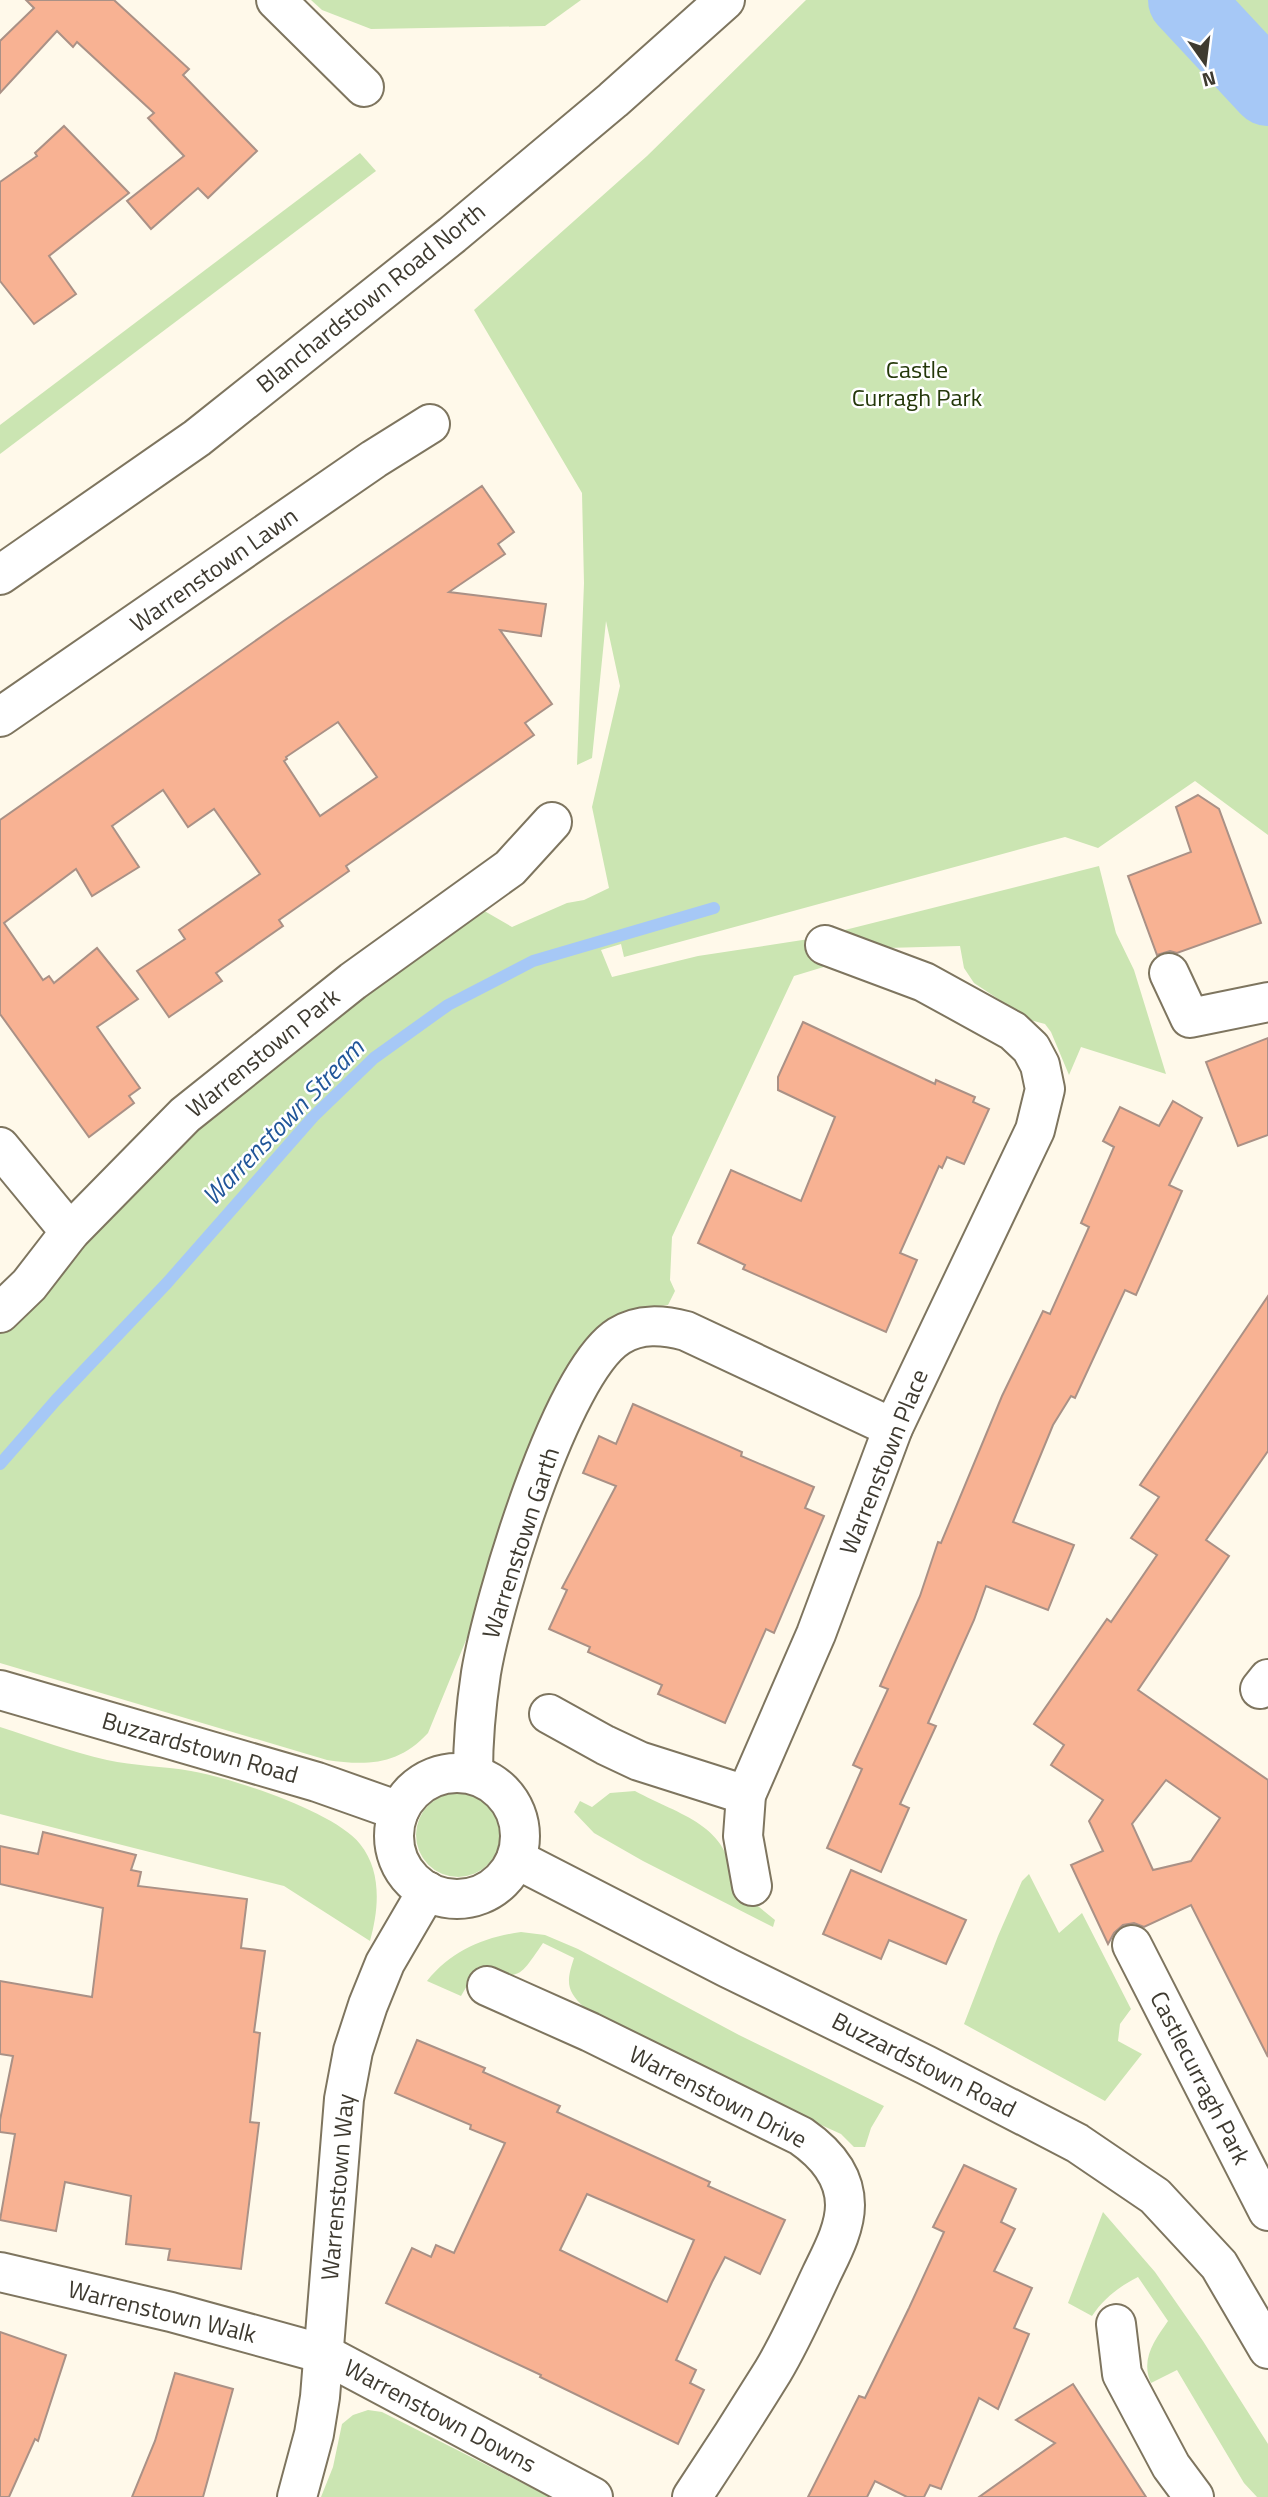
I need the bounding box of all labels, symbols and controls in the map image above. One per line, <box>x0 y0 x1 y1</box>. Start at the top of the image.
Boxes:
north arrow <box>1170 28 1240 98</box>
text: N <box>1199 64 1219 96</box>
street label: Blanchardstown Road North <box>248 193 493 401</box>
park label: Castle Curragh Park <box>852 351 983 415</box>
street label: Warrenstown Lawn <box>122 498 305 641</box>
street label: Warrenstown Park <box>178 979 347 1126</box>
water label: Warrenstown Stream <box>193 1029 373 1214</box>
street label: Warrenstown Place <box>829 1363 937 1560</box>
street label: Warrenstown Garth <box>472 1442 568 1643</box>
street label: Buzzardstown Road <box>98 1702 303 1792</box>
street label: Castlecurragh Park <box>1142 1984 1260 2171</box>
street label: Buzzardstown Road <box>826 2002 1023 2126</box>
street label: Warrenstown Drive <box>623 2036 814 2156</box>
street label: Warrenstown Way <box>311 2092 363 2282</box>
street label: Warrenstown Walk <box>64 2270 261 2352</box>
street label: Warrenstown Downs <box>338 2349 543 2481</box>

